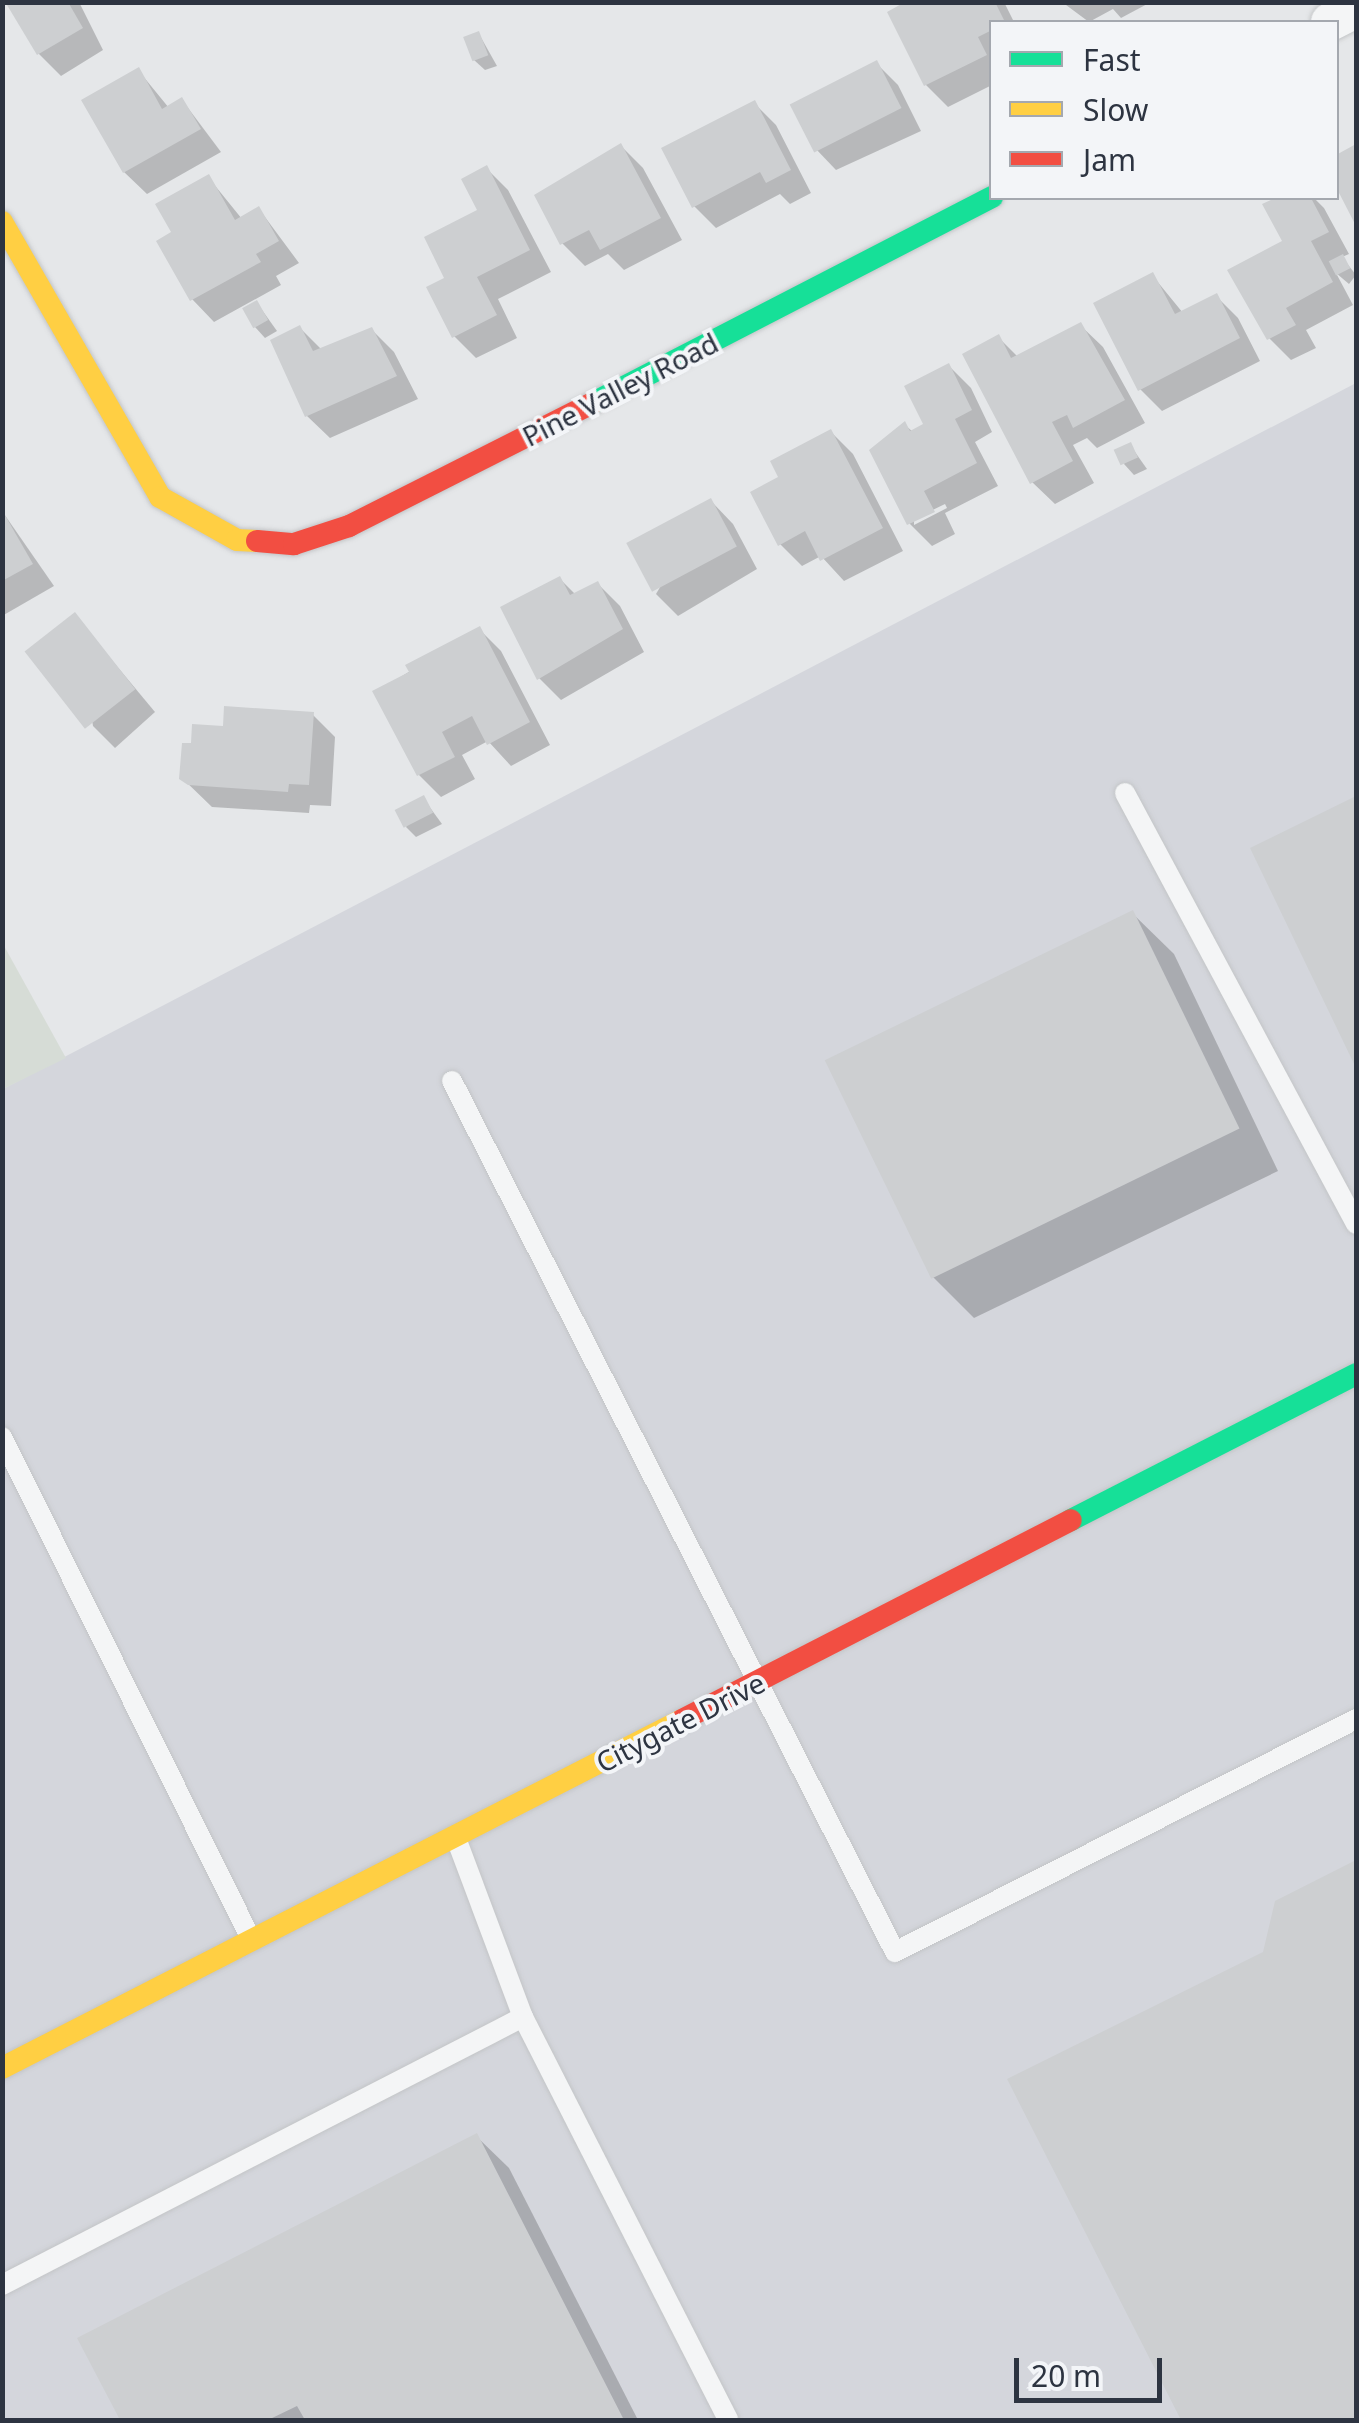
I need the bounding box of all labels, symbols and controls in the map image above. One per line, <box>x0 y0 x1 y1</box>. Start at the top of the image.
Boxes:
legend <box>989 20 1339 200</box>
text: Fast <box>1083 39 1141 80</box>
text: Slow <box>1083 89 1148 130</box>
text: Jam <box>1083 139 1136 180</box>
street label: Pine Valley Road <box>517 325 723 453</box>
street label: Citygate Drive <box>590 1665 770 1779</box>
scale bar <box>1019 2338 1166 2400</box>
text: 20 m <box>1031 2355 1101 2396</box>

